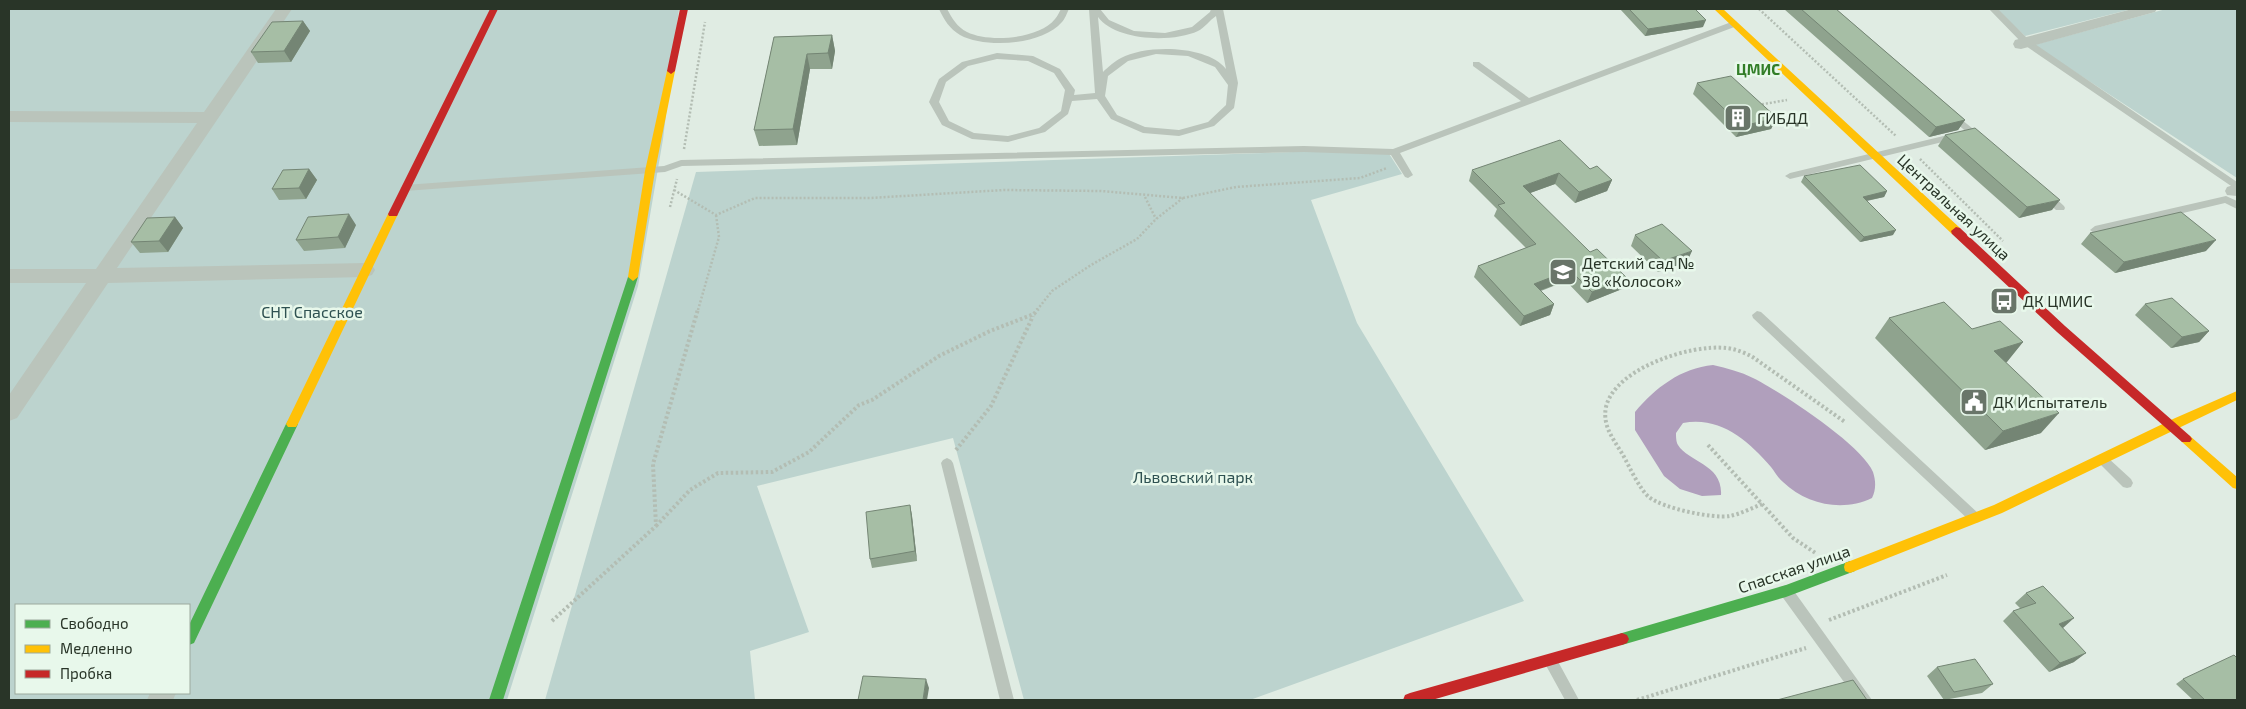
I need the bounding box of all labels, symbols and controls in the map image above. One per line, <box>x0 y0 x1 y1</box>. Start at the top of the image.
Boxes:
district label: ЦМИС <box>1736 60 1780 78</box>
building icon: ГИБДД <box>1723 103 1753 133</box>
place label: ГИБДД <box>1757 108 1808 127</box>
street label: Центральная улица <box>1893 149 2015 265</box>
place label: Детский сад № 38 «Колосок» <box>1582 253 1695 290</box>
school or university icon: Детский сад № 38 «Колосок» <box>1548 257 1578 287</box>
bus stop icon: ДК ЦМИС <box>1989 286 2019 316</box>
place label: ДК ЦМИС <box>2023 291 2093 310</box>
park label: СНТ Спасское <box>261 302 363 321</box>
public building icon: ДК Испытатель <box>1959 387 1989 417</box>
place label: ДК Испытатель <box>1993 392 2107 411</box>
park label: Львовский парк <box>1133 467 1254 486</box>
street label: Спасская улица <box>1735 540 1853 598</box>
legend <box>15 604 190 694</box>
text: Свободно <box>60 614 129 632</box>
text: Медленно <box>60 639 133 657</box>
text: Пробка <box>60 664 112 682</box>

